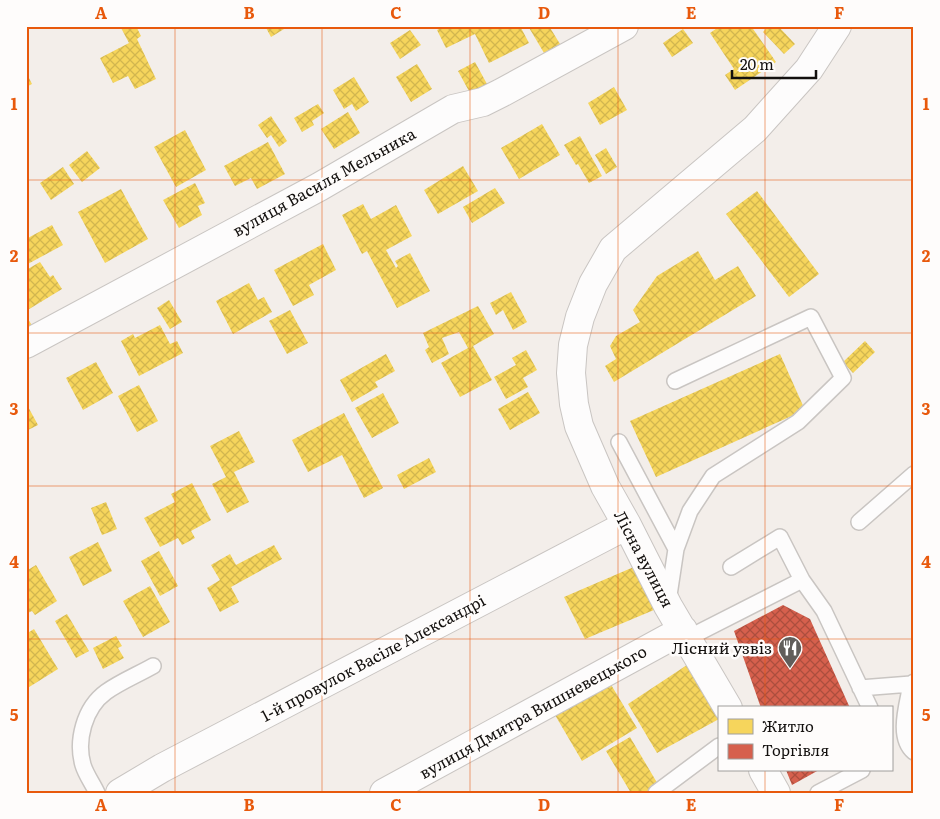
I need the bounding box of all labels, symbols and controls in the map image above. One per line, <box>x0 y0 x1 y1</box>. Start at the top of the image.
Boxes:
text: A <box>95 0 107 24</box>
text: B <box>243 0 255 24</box>
text: C <box>390 0 402 24</box>
text: D <box>538 0 550 24</box>
text: E <box>686 0 697 24</box>
text: F <box>834 0 844 24</box>
scale bar <box>732 48 816 80</box>
text: 20 m <box>740 52 774 75</box>
text: 1 <box>11 91 18 115</box>
text: 1 <box>923 91 930 115</box>
street label: вулиця Василя Мельника <box>228 121 420 242</box>
text: 2 <box>10 243 19 267</box>
text: 2 <box>922 243 931 267</box>
text: 3 <box>10 396 19 420</box>
text: 3 <box>922 396 931 420</box>
street label: Лісна вулиця <box>609 506 681 611</box>
text: 4 <box>9 549 19 573</box>
text: 4 <box>921 549 931 573</box>
street label: 1-й провулок Васіле Александрі <box>256 588 489 727</box>
place label: Лісний узвіз <box>672 635 772 659</box>
restaurant icon: Лісний узвіз <box>777 635 803 669</box>
street label: вулиця Дмитра Вишневецького <box>414 638 651 784</box>
text: 5 <box>10 702 19 726</box>
text: 5 <box>922 702 931 726</box>
legend <box>718 706 892 772</box>
text: Житло <box>762 714 814 737</box>
text: Торгівля <box>762 738 829 761</box>
text: A <box>95 792 107 816</box>
text: B <box>243 792 255 816</box>
text: C <box>390 792 402 816</box>
text: D <box>538 792 550 816</box>
text: E <box>686 792 697 816</box>
text: F <box>834 792 844 816</box>

